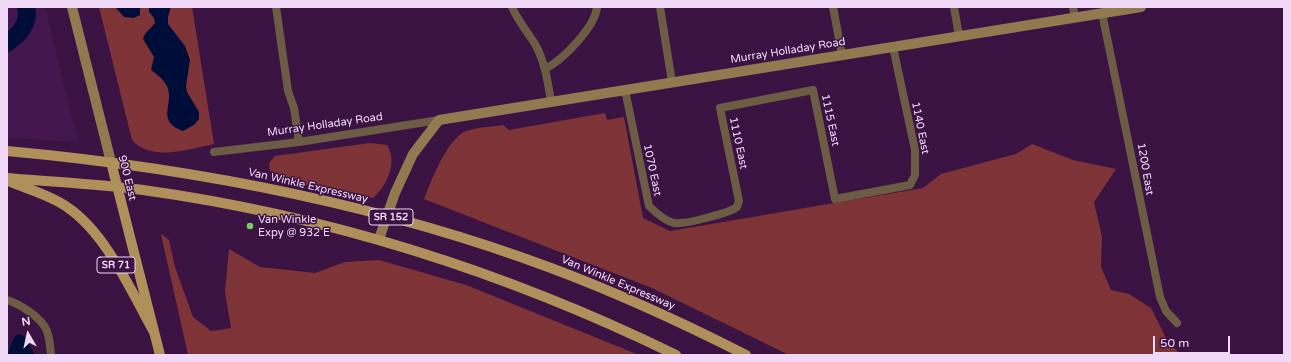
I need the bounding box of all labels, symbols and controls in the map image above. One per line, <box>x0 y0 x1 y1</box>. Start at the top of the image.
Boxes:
street label: Murray Holladay Road <box>729 35 847 67</box>
street label: 1115 East <box>818 93 842 147</box>
street label: 1140 East <box>908 101 932 155</box>
street label: Murray Holladay Road <box>266 110 384 140</box>
street label: 1110 East <box>726 116 750 170</box>
street label: 1200 East <box>1134 142 1156 196</box>
street label: 1070 East <box>640 143 664 197</box>
street label: 900 East <box>115 154 139 202</box>
street label: Van Winkle Expressway <box>247 166 369 206</box>
road number: SR 152 <box>369 209 413 225</box>
place label: Van Winkle Expy @ 932 E <box>258 213 330 239</box>
marker: Van Winkle Expy @ 932 E <box>245 221 255 231</box>
street label: Van Winkle Expressway <box>559 253 677 313</box>
road number: SR 71 <box>97 257 135 273</box>
north arrow <box>8 314 48 354</box>
text: N <box>21 315 31 329</box>
scale bar <box>1155 328 1232 354</box>
text: 50 m <box>1160 336 1189 350</box>

